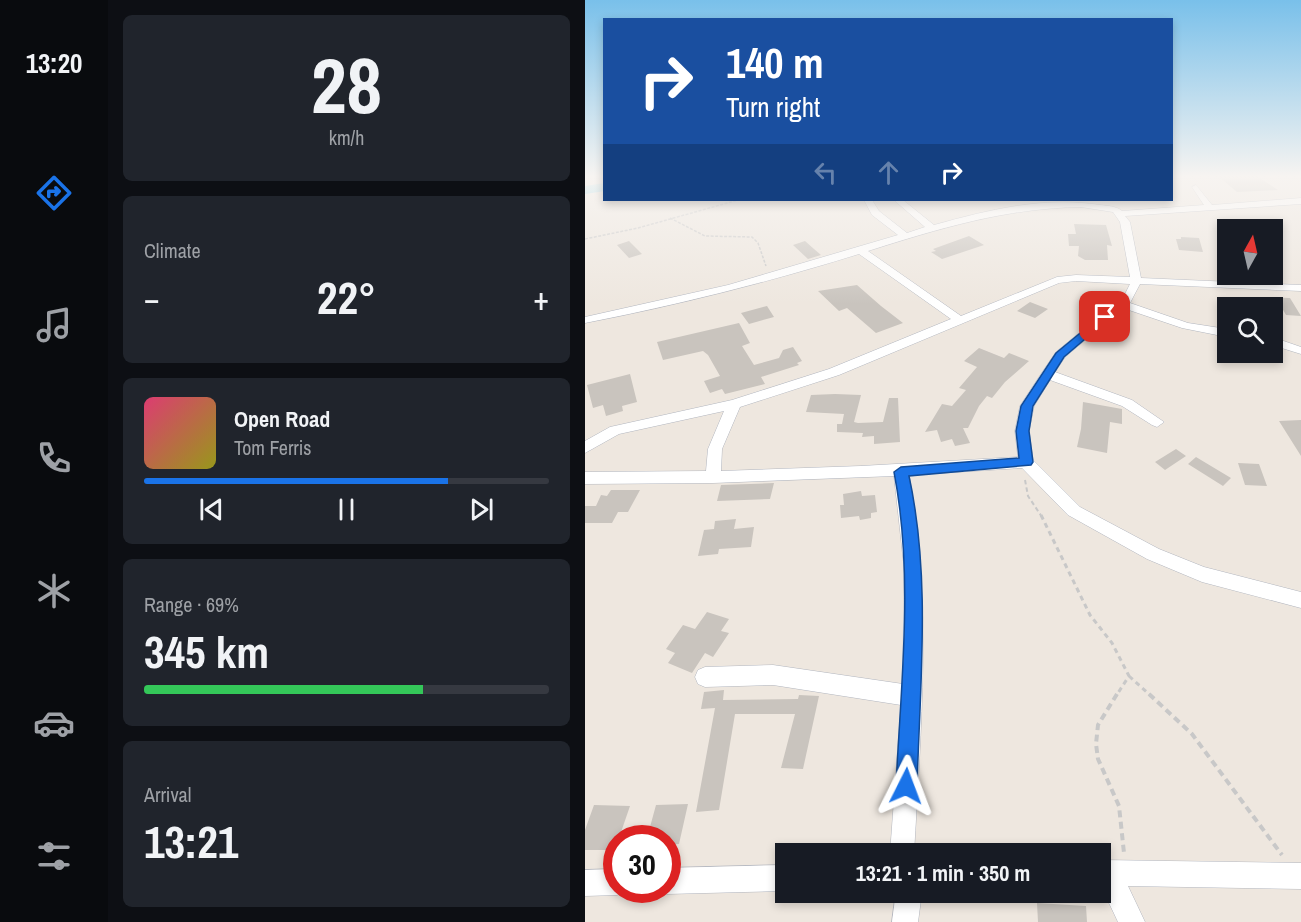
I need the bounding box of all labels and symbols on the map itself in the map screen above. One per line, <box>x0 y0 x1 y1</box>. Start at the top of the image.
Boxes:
north arrow <box>1217 219 1283 285</box>
pin <box>1079 291 1130 342</box>
position arrow <box>874 754 938 818</box>
speed limit sign: 30 <box>603 825 681 903</box>

